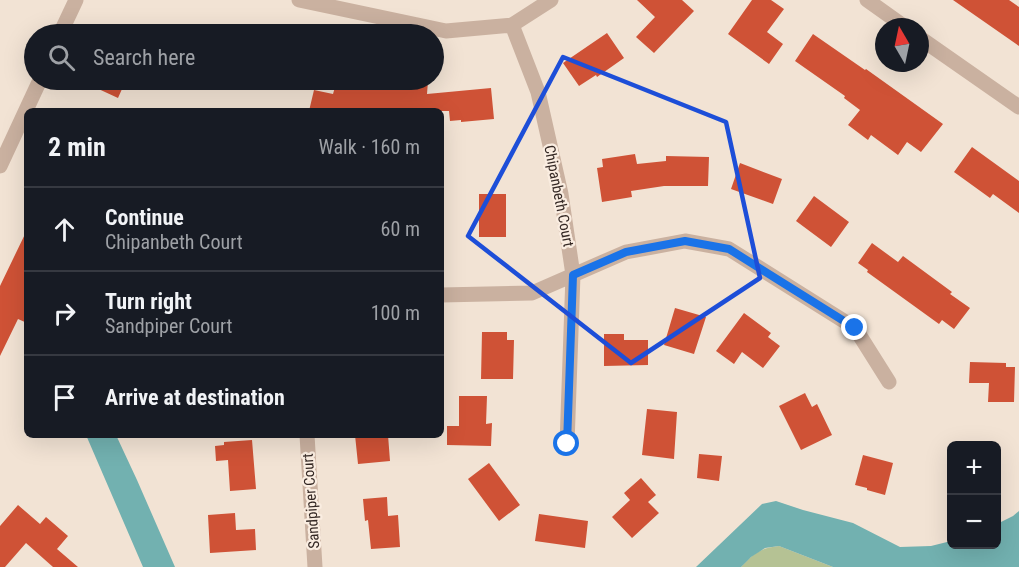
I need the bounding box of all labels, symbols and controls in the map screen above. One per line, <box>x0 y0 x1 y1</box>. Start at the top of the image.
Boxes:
north arrow <box>875 18 929 72</box>
search box <box>24 24 444 90</box>
icon: search <box>45 41 78 74</box>
text: Search here <box>93 45 195 70</box>
text: 2 min <box>48 132 106 162</box>
text: Walk · 160 m <box>319 135 420 159</box>
street label: Chipanbeth Court <box>540 144 578 248</box>
text: Continue <box>105 205 184 230</box>
icon: ahead <box>48 213 81 246</box>
text: 60 m <box>381 217 420 241</box>
text: Chipanbeth Court <box>105 230 243 254</box>
text: Turn right <box>105 289 192 314</box>
icon: right <box>48 297 81 330</box>
text: 100 m <box>371 301 420 325</box>
text: Sandpiper Court <box>105 314 232 338</box>
route end <box>841 314 867 340</box>
icon: arrive <box>48 381 81 414</box>
text: Arrive at destination <box>105 385 285 410</box>
route start <box>553 430 579 456</box>
map controls <box>947 441 1001 549</box>
button: + <box>947 441 1001 495</box>
street label: Sandpiper Court <box>299 453 323 549</box>
button: − <box>947 495 1001 549</box>

